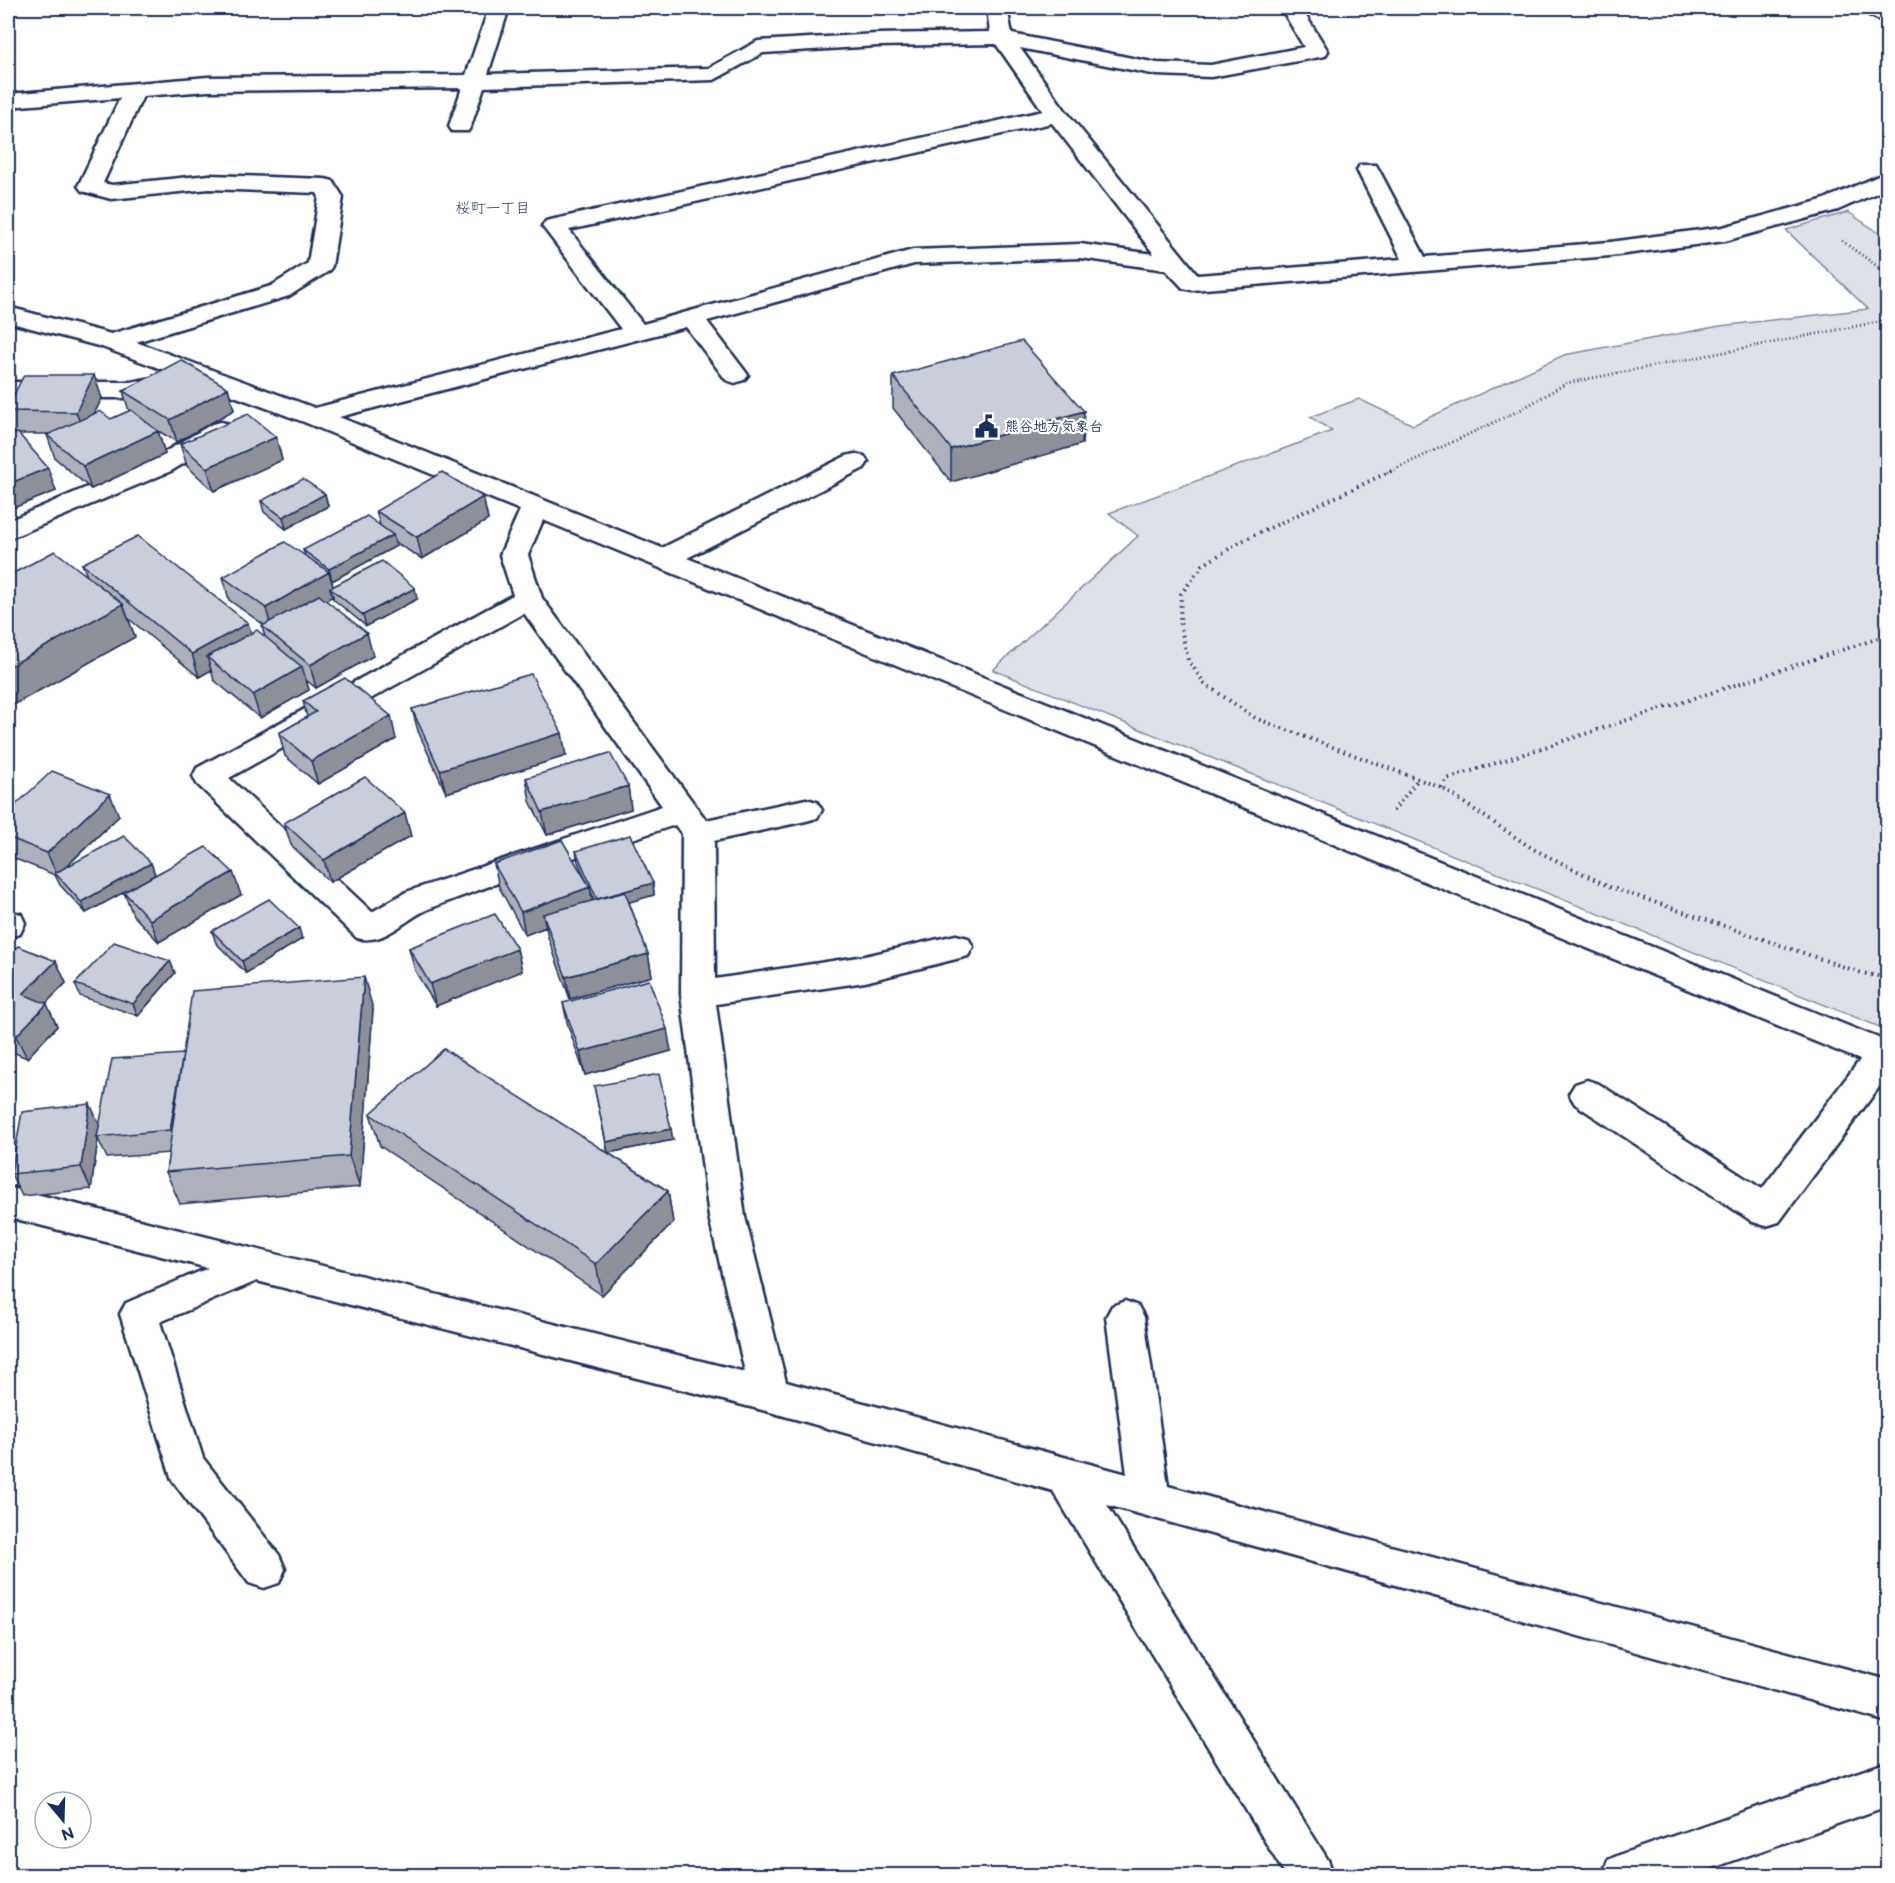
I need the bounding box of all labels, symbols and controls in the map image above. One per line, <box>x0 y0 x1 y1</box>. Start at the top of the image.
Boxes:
district label: 桜町一丁目 <box>455 199 531 218</box>
public building icon: 熊谷地方気象台 <box>974 413 1000 439</box>
place label: 熊谷地方気象台 <box>1005 418 1103 435</box>
north arrow <box>33 1790 93 1850</box>
text: N <box>59 1822 76 1844</box>

